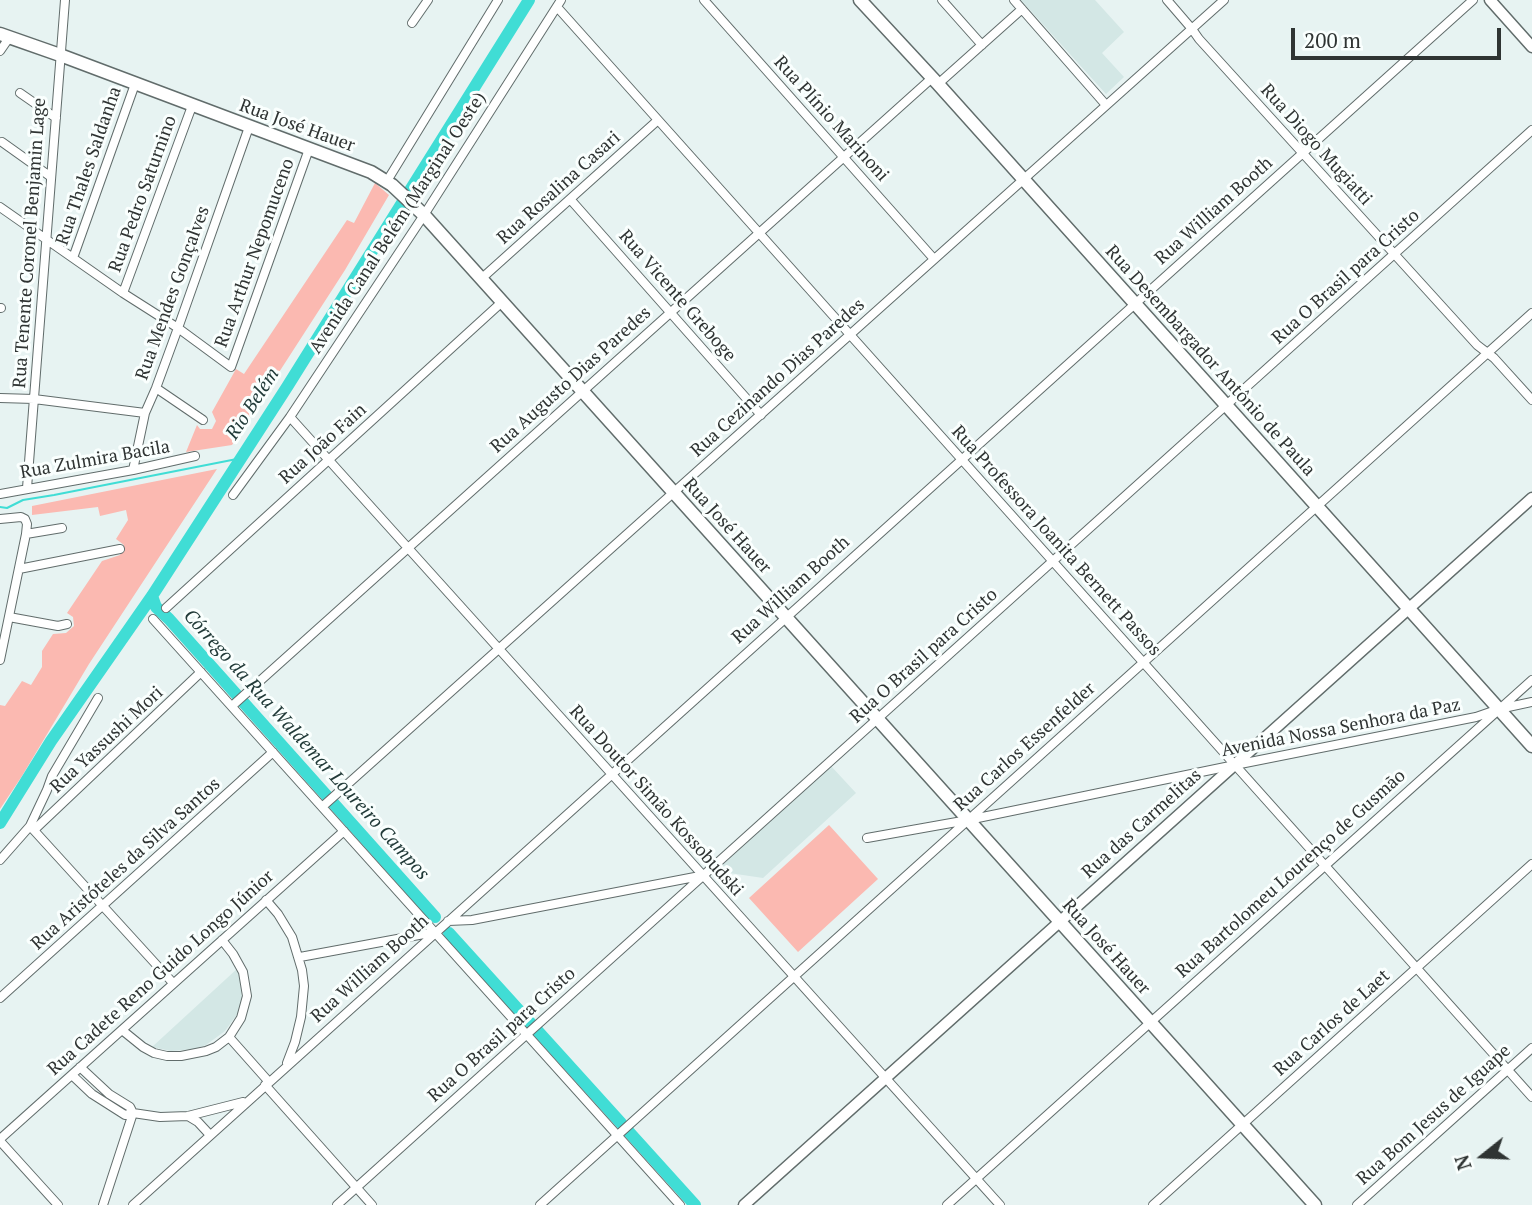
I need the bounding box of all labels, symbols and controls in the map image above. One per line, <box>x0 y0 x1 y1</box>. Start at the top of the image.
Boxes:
scale bar <box>1294 14 1504 58</box>
text: 200 m <box>1304 26 1361 54</box>
street label: Rua Plínio Marinoni <box>769 52 893 186</box>
street label: Rua Diogo Mugiatti <box>1256 80 1376 210</box>
street label: Rua Thales Saldanha <box>52 84 126 248</box>
street label: Avenida Canal Belém (Marginal Oeste) <box>305 88 491 358</box>
street label: Rua José Hauer <box>236 95 358 157</box>
street label: Rua Tenente Coronel Benjamin Lage <box>9 97 51 389</box>
street label: Rua Pedro Saturnino <box>105 113 181 275</box>
street label: Rua Rosalina Casari <box>493 127 625 249</box>
street label: Rua William Booth <box>1151 153 1277 269</box>
street label: Rua Arthur Nepomuceno <box>211 156 299 350</box>
street label: Rua Mendes Gonçalves <box>131 203 215 383</box>
street label: Rua O Brasil para Cristo <box>1268 205 1424 349</box>
street label: Rua Vicente Greboge <box>614 226 740 366</box>
street label: Rua Desembargador Antônio de Paula <box>1101 241 1319 481</box>
street label: Rua Cezinando Dias Paredes <box>687 294 869 462</box>
street label: Rua Augusto Dias Paredes <box>486 302 656 458</box>
water label: Rio Belém <box>221 364 285 444</box>
street label: Rua João Fain <box>275 399 371 489</box>
street label: Rua Professora Joanita Bernett Passos <box>947 421 1165 661</box>
street label: Rua Zulmira Bacila <box>18 436 172 484</box>
street label: Rua José Hauer <box>678 474 776 578</box>
street label: Rua William Booth <box>728 532 854 648</box>
street label: Rua O Brasil para Cristo <box>846 584 1002 728</box>
water label: Córrego da Rua Waldemar Loureiro Campos <box>178 605 434 885</box>
street label: Rua Carlos Essenfelder <box>950 678 1100 816</box>
street label: Rua Yassushi Mori <box>46 682 168 798</box>
street label: Avenida Nossa Senhora da Paz <box>1220 694 1462 762</box>
street label: Rua Doutor Simão Kossobudski <box>565 701 747 901</box>
street label: Rua das Carmelitas <box>1078 765 1206 883</box>
street label: Rua Bartolomeu Lourenço de Gusmão <box>1172 765 1410 983</box>
street label: Rua Aristóteles da Silva Santos <box>27 773 225 955</box>
street label: Rua Cadete Reno Guido Longo Júnior <box>44 866 278 1080</box>
street label: Rua José Hauer <box>1057 895 1155 999</box>
street label: Rua William Booth <box>307 911 433 1027</box>
street label: Rua O Brasil para Cristo <box>424 963 580 1107</box>
street label: Rua Carlos de Laet <box>1270 965 1394 1081</box>
street label: Rua Bom Jesus de Iguape <box>1353 1040 1515 1190</box>
north arrow <box>1448 1121 1518 1191</box>
text: N <box>1448 1152 1477 1173</box>

